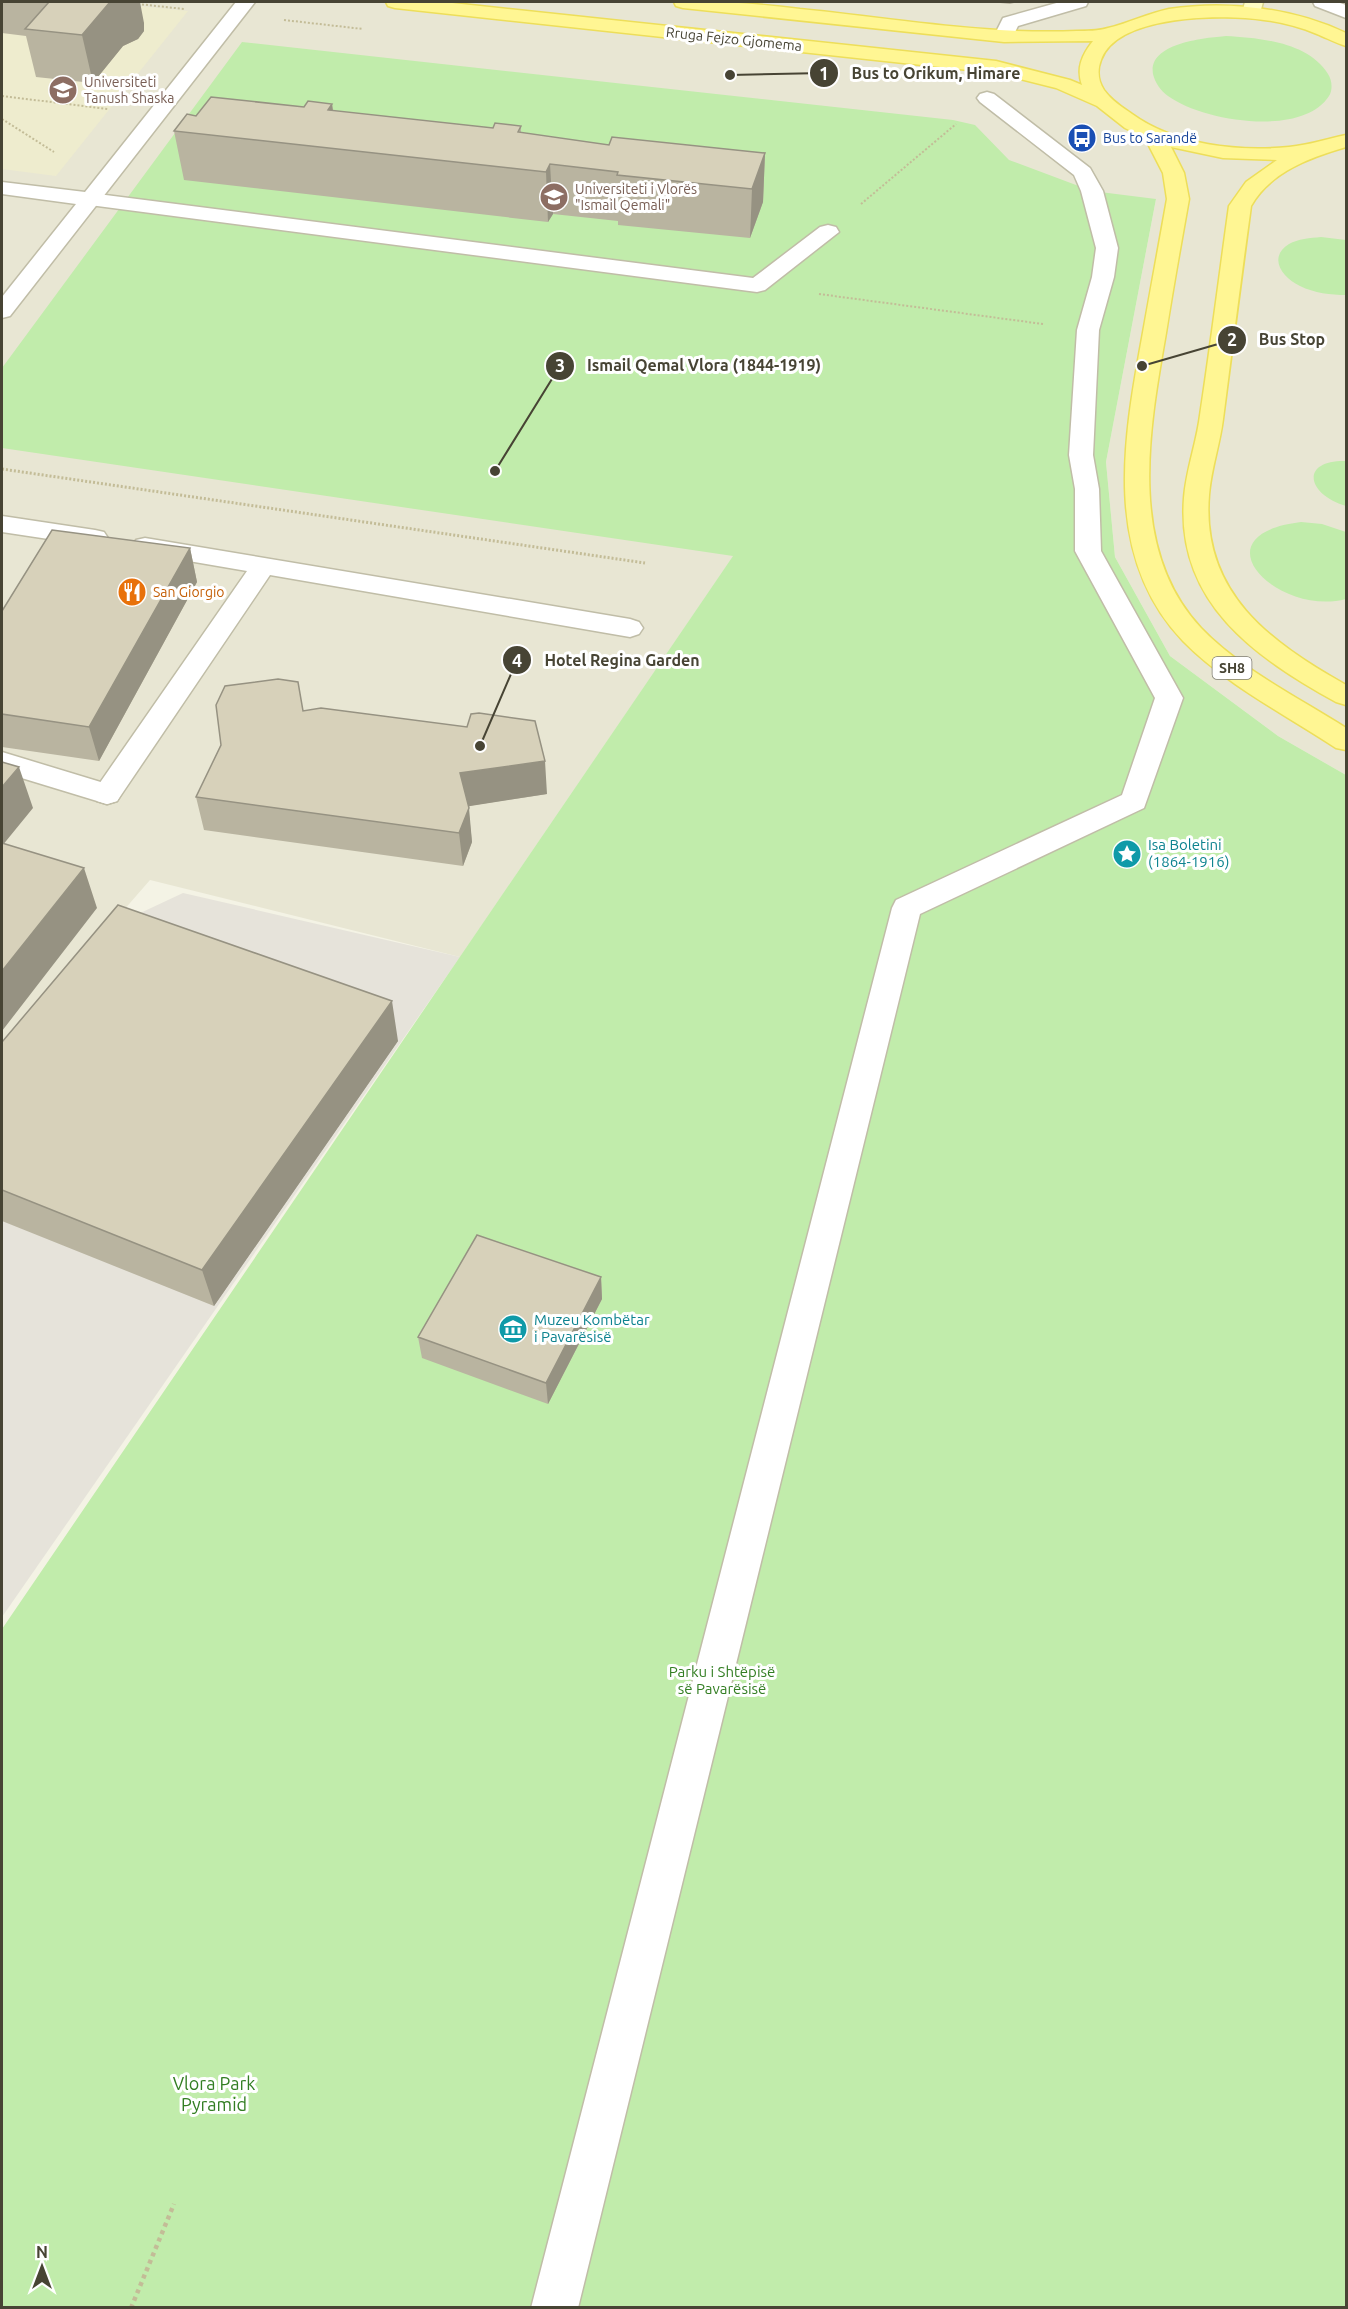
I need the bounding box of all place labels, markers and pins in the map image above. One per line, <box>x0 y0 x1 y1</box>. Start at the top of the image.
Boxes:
callout: Bus to Orikum, Himare <box>809 56 1032 90</box>
school or university icon: Universiteti Tanush Shaska <box>47 74 79 106</box>
place label: Universiteti Tanush Shaska <box>84 74 175 106</box>
bus stop icon: Bus to Sarandë <box>1066 122 1098 154</box>
place label: Bus to Sarandë <box>1103 130 1197 146</box>
school or university icon: Universiteti i Vlorës "Ismail Qemali" <box>538 181 570 213</box>
place label: Universiteti i Vlorës "Ismail Qemali" <box>575 181 697 213</box>
callout: Bus Stop <box>1217 323 1338 357</box>
callout: Ismail Qemal Vlora (1844-1919) <box>545 349 833 383</box>
restaurant icon: San Giorgio <box>116 576 148 608</box>
place label: San Giorgio <box>153 584 225 600</box>
callout: Hotel Regina Garden <box>502 643 712 677</box>
place label: Isa Boletini (1864-1916) <box>1148 836 1229 870</box>
place icon: Isa Boletini (1864-1916) <box>1111 838 1143 870</box>
place label: Muzeu Kombëtar i Pavarësisë <box>534 1311 650 1345</box>
museum icon: Muzeu Kombëtar i Pavarësisë <box>497 1313 529 1345</box>

